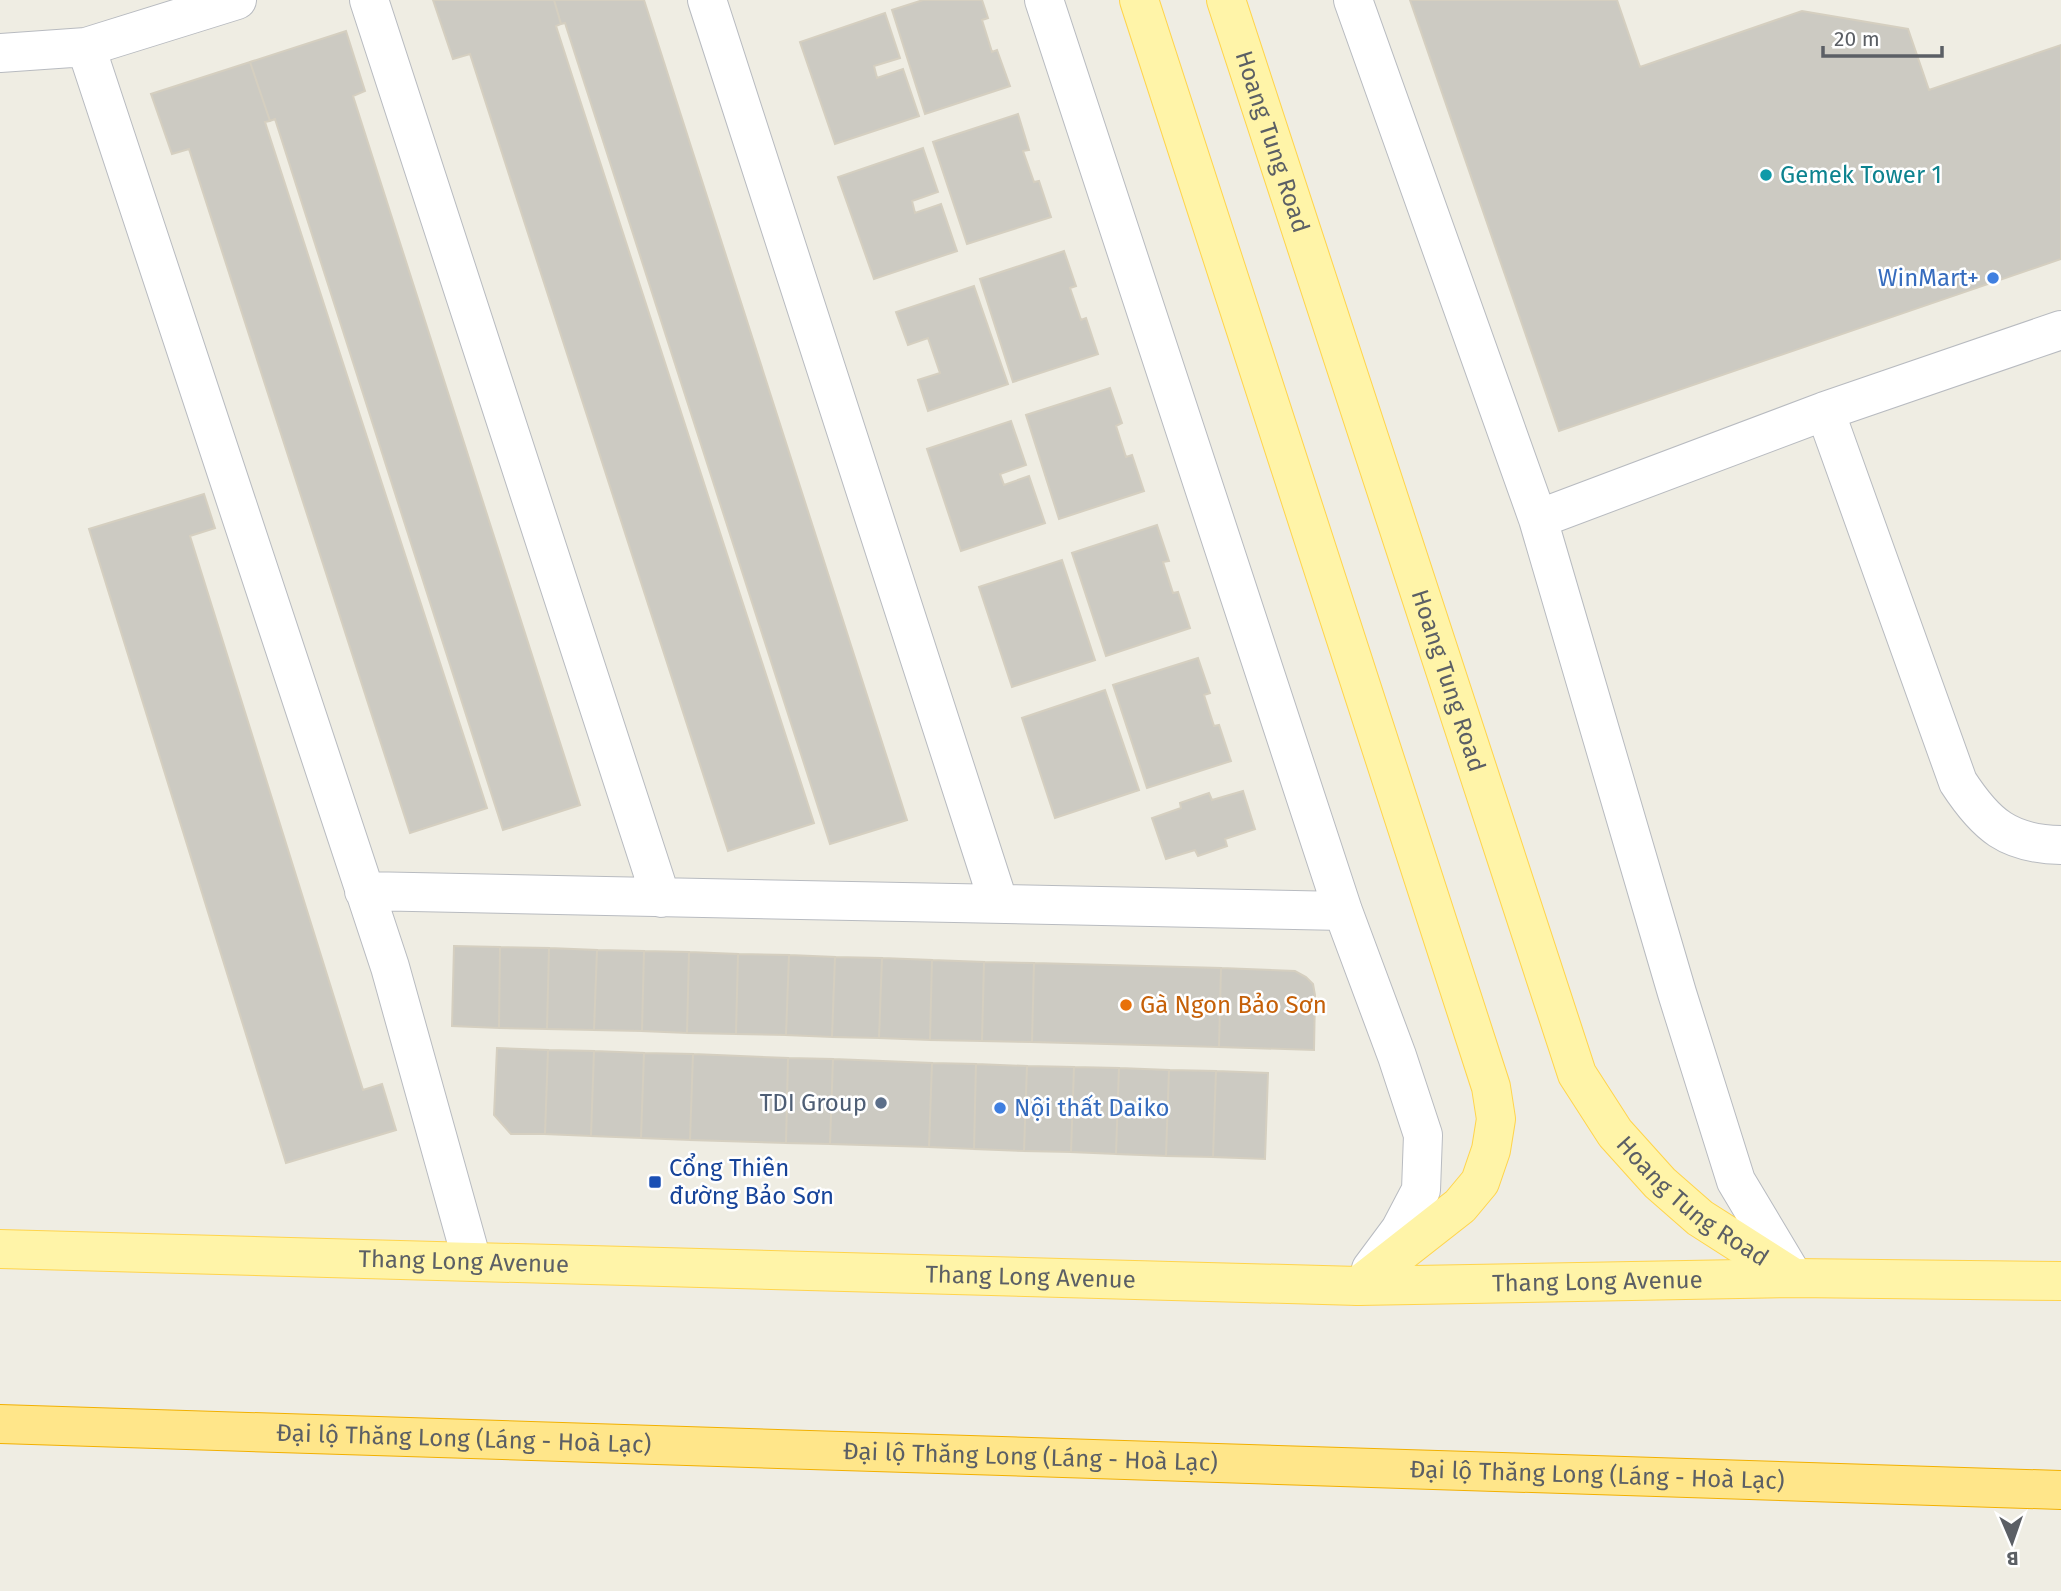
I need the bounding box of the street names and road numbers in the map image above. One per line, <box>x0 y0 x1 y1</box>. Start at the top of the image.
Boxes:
street label: Hoang Tung Road <box>1229 47 1315 236</box>
street label: Hoang Tung Road <box>1406 586 1491 775</box>
street label: Hoang Tung Road <box>1611 1130 1774 1272</box>
street label: Thang Long Avenue <box>358 1245 569 1278</box>
street label: Thang Long Avenue <box>925 1260 1136 1294</box>
street label: Thang Long Avenue <box>1492 1266 1703 1298</box>
street label: Đại lộ Thăng Long (Láng - Hoà Lạc) <box>276 1419 652 1459</box>
street label: Đại lộ Thăng Long (Láng - Hoà Lạc) <box>843 1437 1218 1477</box>
street label: Đại lộ Thăng Long (Láng - Hoà Lạc) <box>1409 1455 1785 1495</box>

